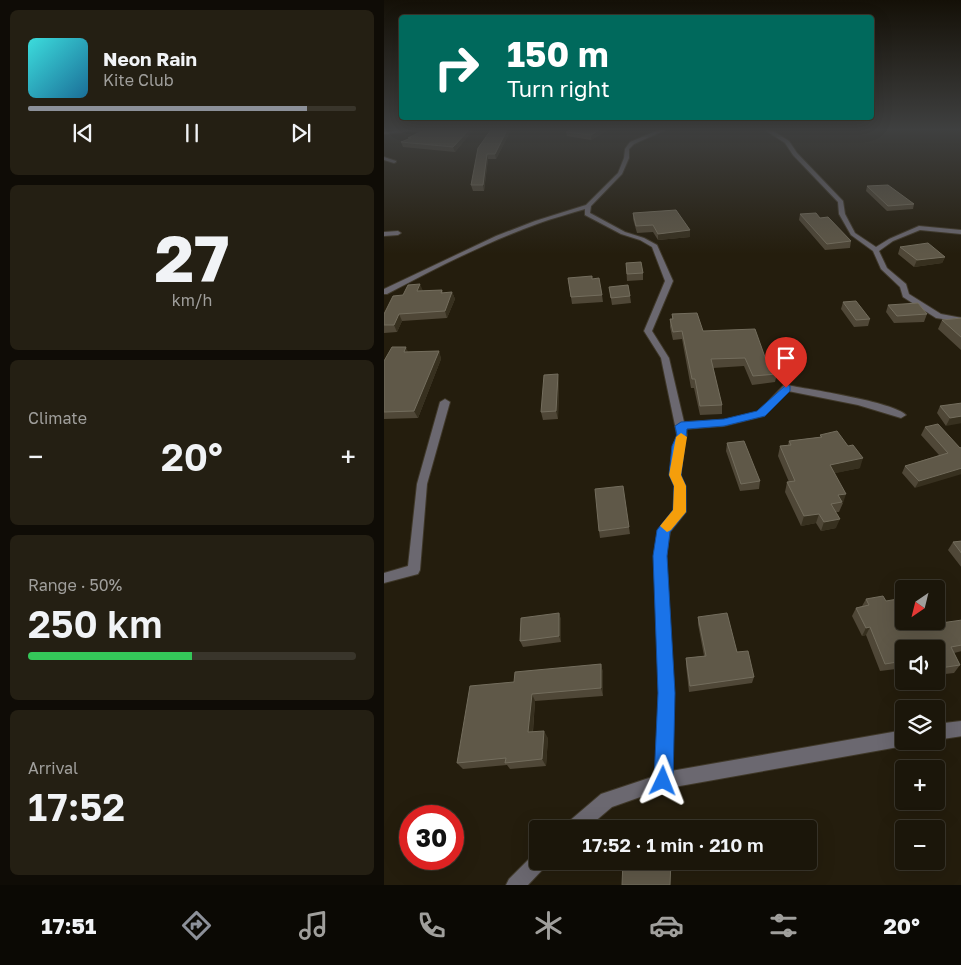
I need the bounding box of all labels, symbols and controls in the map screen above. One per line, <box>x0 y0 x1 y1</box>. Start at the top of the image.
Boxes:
text: 150 m <box>507 33 609 75</box>
icon: right <box>424 35 489 100</box>
text: Neon Rain <box>103 47 197 70</box>
text: Kite Club <box>103 70 174 90</box>
text: Turn right <box>507 75 610 102</box>
icon: previous <box>69 119 97 147</box>
icon: pause <box>178 119 206 147</box>
icon: next <box>287 119 315 147</box>
text: 27 <box>154 218 230 296</box>
text: km/h <box>172 290 212 310</box>
pin <box>765 337 807 388</box>
icon: arrive <box>772 344 800 372</box>
text: Climate <box>28 408 87 428</box>
text: 20° <box>161 434 223 479</box>
text: − <box>28 440 43 473</box>
text: + <box>341 440 356 473</box>
text: Range · 50% <box>28 575 122 595</box>
north arrow <box>895 580 945 630</box>
map controls <box>895 580 945 870</box>
text: 250 km <box>28 601 162 646</box>
button: sound <box>895 640 945 690</box>
button: layers <box>895 700 945 750</box>
position arrow <box>636 754 688 806</box>
text: Arrival <box>28 758 78 778</box>
button: + <box>895 760 945 810</box>
text: 17:52 <box>28 784 125 829</box>
speed limit sign: 30 <box>399 805 464 870</box>
button: − <box>895 820 945 870</box>
text: 17:52 · 1 min · 210 m <box>582 833 764 856</box>
icon: directions <box>179 908 214 943</box>
icon: music <box>296 908 331 943</box>
icon: phone <box>414 908 449 943</box>
icon: climate <box>531 908 566 943</box>
icon: car <box>649 908 684 943</box>
icon: filters <box>766 908 801 943</box>
text: 17:51 <box>41 912 96 939</box>
text: 20° <box>883 912 920 939</box>

